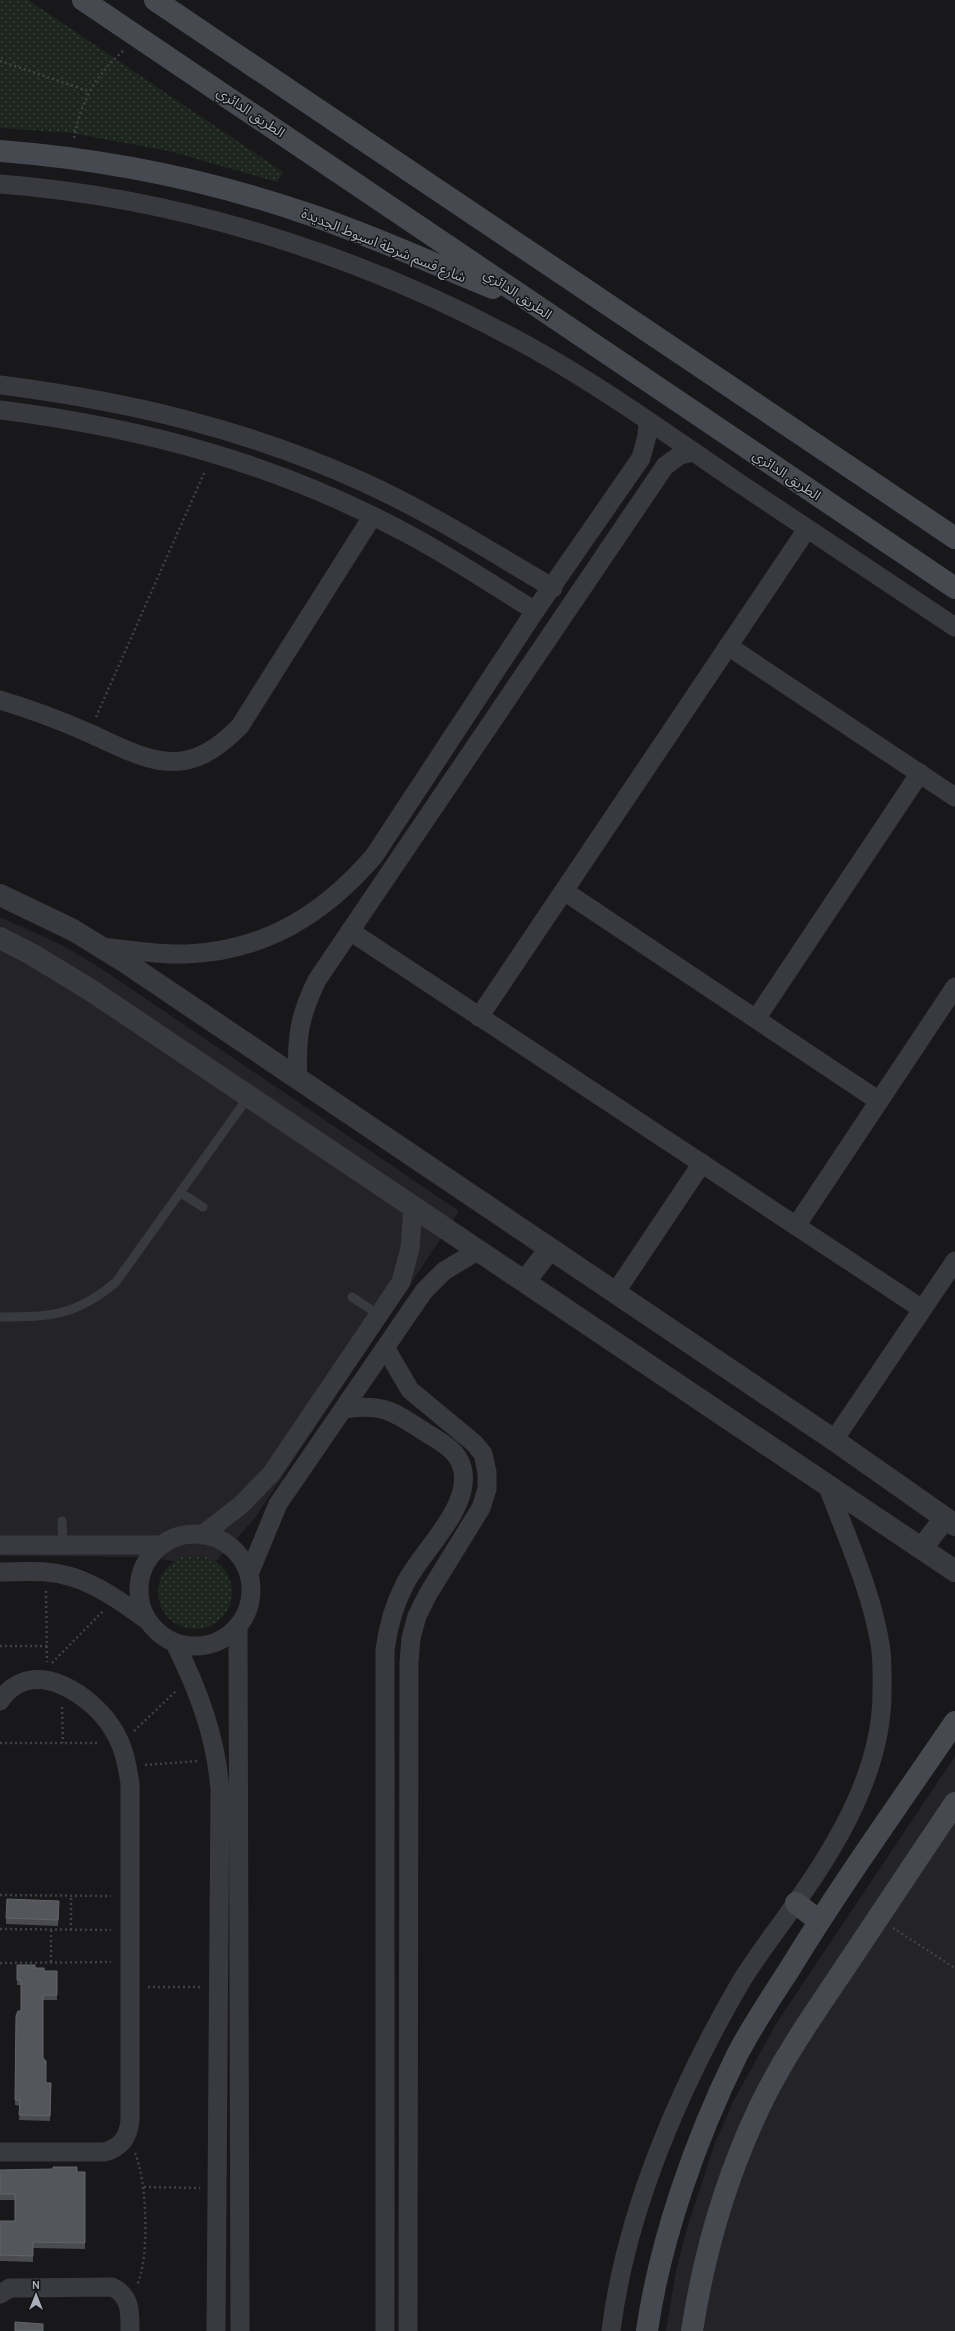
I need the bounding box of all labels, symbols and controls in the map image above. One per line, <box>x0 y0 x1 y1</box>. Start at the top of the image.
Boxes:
street label: الطريق الدائري <box>212 83 289 143</box>
street label: شارع قسم شرطة اسيوط الجديدة <box>298 204 469 288</box>
street label: الطريق الدائري <box>479 265 556 325</box>
street label: الطريق الدائري <box>748 446 825 506</box>
north arrow <box>16 2275 56 2315</box>
text: N <box>32 2278 40 2292</box>

